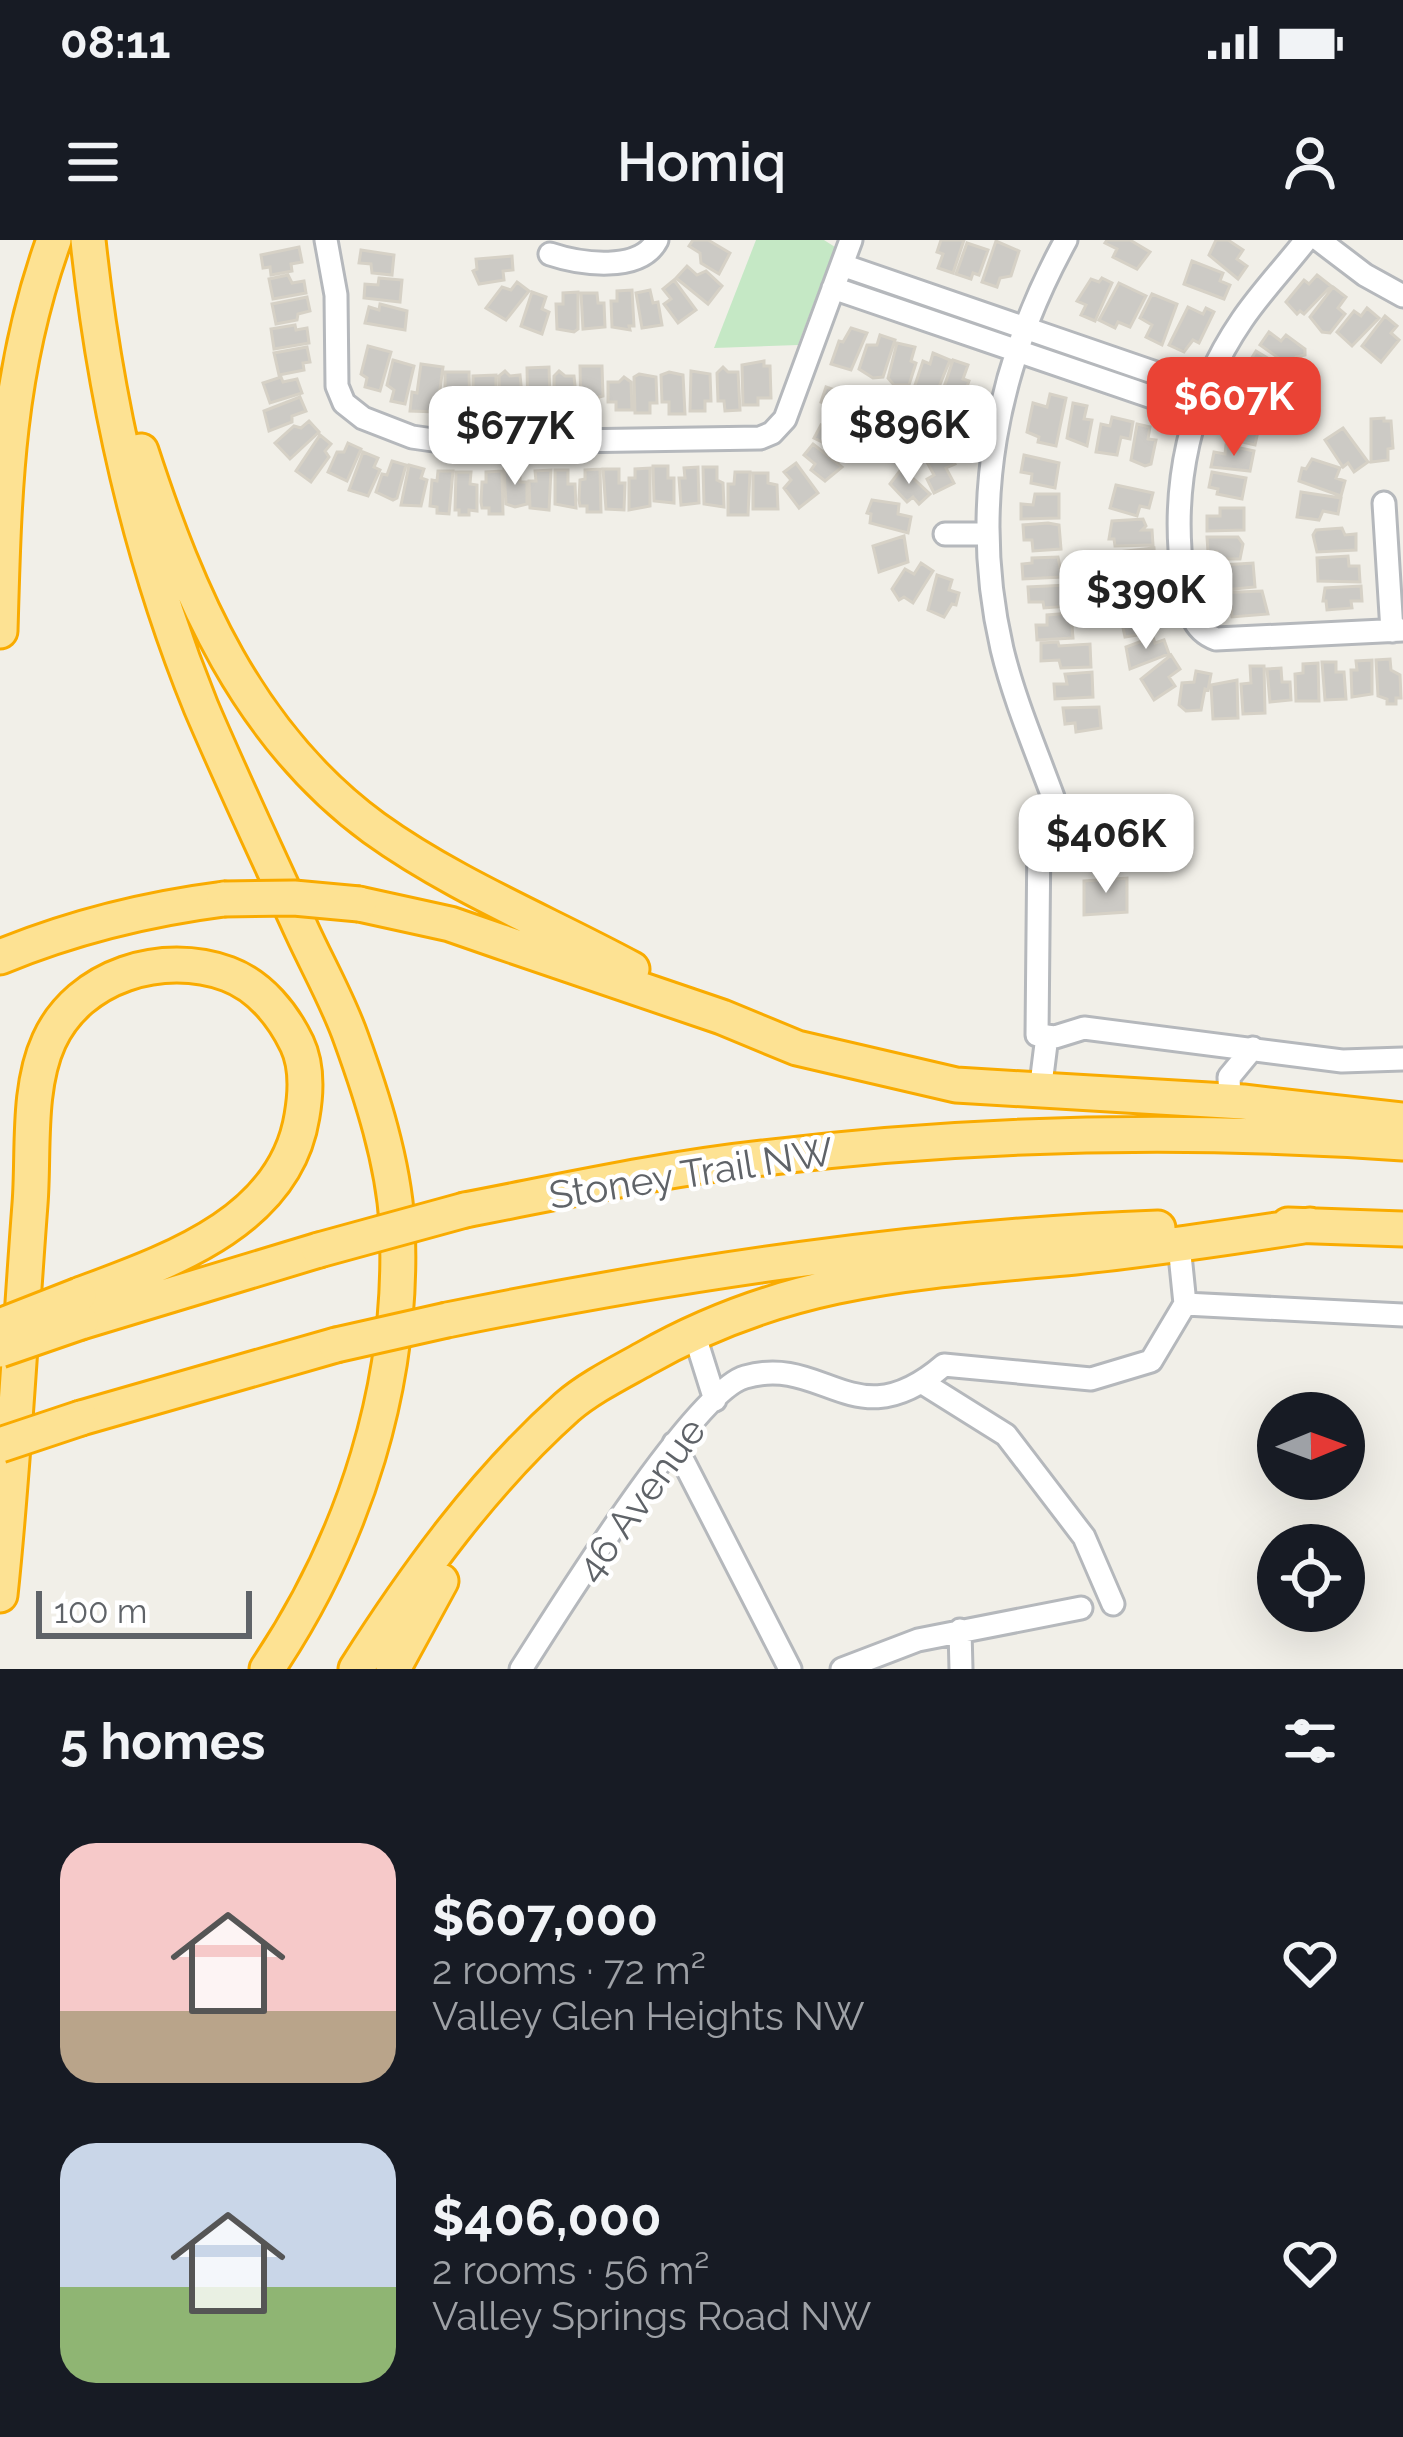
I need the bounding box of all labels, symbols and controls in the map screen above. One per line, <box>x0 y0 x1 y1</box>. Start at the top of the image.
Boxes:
text: 08:11 <box>60 16 170 69</box>
icon: menu <box>60 129 126 195</box>
icon: person <box>1277 129 1343 195</box>
text: Homiq <box>617 130 786 194</box>
pin: $607K <box>1150 357 1318 459</box>
text: $607K <box>1174 373 1294 419</box>
pin: $896K <box>825 385 993 487</box>
pin: $677K <box>431 386 599 488</box>
text: $896K <box>848 401 970 447</box>
text: $677K <box>456 402 574 448</box>
pin: $390K <box>1062 550 1230 652</box>
text: $390K <box>1086 566 1206 612</box>
pin: $406K <box>1022 794 1190 896</box>
text: $406K <box>1046 810 1166 856</box>
street label: Stoney Trail NW <box>546 1128 837 1218</box>
north arrow <box>1257 1392 1365 1500</box>
map controls <box>1257 1392 1365 1632</box>
street label: 46 Avenue <box>565 1408 715 1590</box>
button: locate <box>1257 1524 1365 1632</box>
scale bar <box>36 1585 252 1638</box>
text: 100 m <box>54 1592 147 1631</box>
icon: filters <box>1277 1708 1343 1774</box>
text: 5 homes <box>60 1711 265 1771</box>
text: $607,000 <box>432 1887 658 1947</box>
icon: home <box>156 1891 300 2035</box>
icon: heart <box>1277 1930 1343 1996</box>
text: 2 rooms · 72 m² <box>432 1947 706 1993</box>
text: Valley Glen Heights NW <box>432 1993 865 2039</box>
text: $406,000 <box>432 2187 662 2247</box>
icon: home <box>156 2191 300 2335</box>
icon: heart <box>1277 2230 1343 2296</box>
text: 2 rooms · 56 m² <box>432 2247 709 2293</box>
text: Valley Springs Road NW <box>432 2293 871 2339</box>

